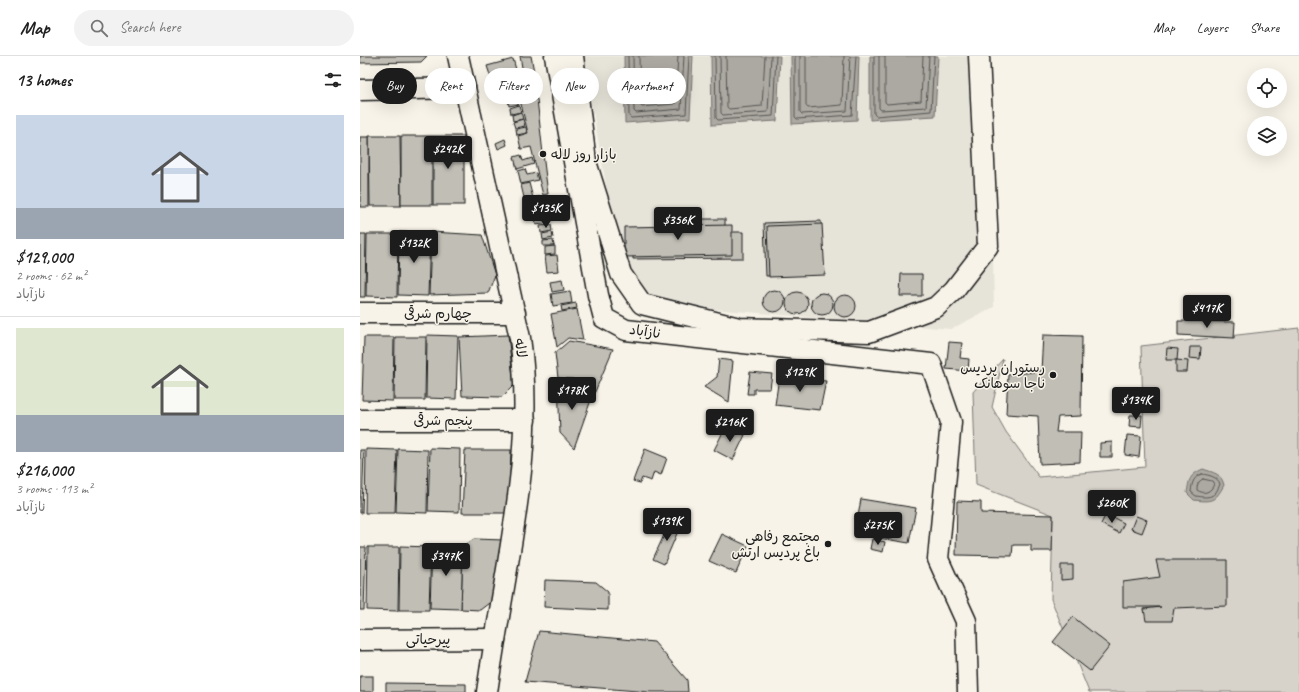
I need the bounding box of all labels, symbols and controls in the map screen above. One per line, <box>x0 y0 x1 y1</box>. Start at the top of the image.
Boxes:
search box <box>74 10 354 46</box>
text: Map <box>20 16 50 40</box>
icon: search <box>88 17 110 39</box>
text: Search here <box>120 18 181 37</box>
text: Map <box>1153 19 1175 36</box>
text: Layers <box>1197 19 1228 36</box>
text: Share <box>1250 19 1279 36</box>
chip: Buy <box>372 68 417 104</box>
chip: Rent <box>425 68 476 104</box>
chip: Filters <box>484 68 543 104</box>
chip: New <box>551 68 599 104</box>
chip: Apartment <box>607 68 686 104</box>
map controls <box>1247 68 1287 156</box>
button: locate <box>1247 68 1287 108</box>
icon: filters <box>322 69 344 91</box>
text: 13 homes <box>16 70 72 91</box>
button: layers <box>1247 116 1287 156</box>
pin: $242K <box>420 136 476 170</box>
icon: home <box>144 141 216 213</box>
text: $242K <box>433 141 463 157</box>
place label: بازار روز لاله <box>551 146 617 163</box>
marker: بازار روز لاله <box>538 149 548 159</box>
pin: $135K <box>518 195 574 229</box>
text: $135K <box>531 200 561 216</box>
pin: $356K <box>650 207 706 241</box>
text: $356K <box>663 212 693 228</box>
pin: $132K <box>386 230 442 264</box>
text: $132K <box>399 235 429 251</box>
text: $129,000 <box>16 247 73 268</box>
text: 2 rooms · 62 m² <box>16 268 86 284</box>
text: نازآباد <box>16 286 45 302</box>
pin: $417K <box>1179 295 1235 329</box>
text: $417K <box>1192 300 1222 316</box>
street label: چهارم شرقی <box>404 305 472 324</box>
street label: نازآباد <box>628 321 662 342</box>
street label: لاله <box>511 337 530 359</box>
icon: home <box>144 354 216 426</box>
pin: $129K <box>772 359 828 393</box>
place label: رستوران پردیس ناجا سوهانک <box>960 359 1045 392</box>
text: $129K <box>785 364 815 380</box>
marker: رستوران پردیس ناجا سوهانک <box>1048 370 1058 380</box>
pin: $178K <box>544 377 600 411</box>
text: $178K <box>557 382 587 398</box>
pin: $134K <box>1108 387 1164 421</box>
text: $134K <box>1121 392 1151 408</box>
pin: $216K <box>702 409 758 443</box>
street label: پنجم شرقی <box>413 412 473 431</box>
text: $216K <box>715 414 745 430</box>
text: $216,000 <box>16 460 73 481</box>
text: 3 rooms · 113 m² <box>16 481 92 497</box>
pin: $260K <box>1084 490 1140 524</box>
text: $260K <box>1097 495 1127 511</box>
text: نازآباد <box>16 499 45 515</box>
pin: $139K <box>639 508 695 542</box>
pin: $275K <box>850 512 906 546</box>
text: $139K <box>652 513 682 529</box>
text: $275K <box>863 517 893 533</box>
place label: مجتمع رفاهی باغ پردیس ارتش <box>731 528 820 562</box>
marker: مجتمع رفاهی باغ پردیس ارتش <box>823 539 833 549</box>
pin: $347K <box>418 543 474 577</box>
text: $347K <box>431 548 461 564</box>
street label: پیرحیاتی <box>406 631 450 649</box>

